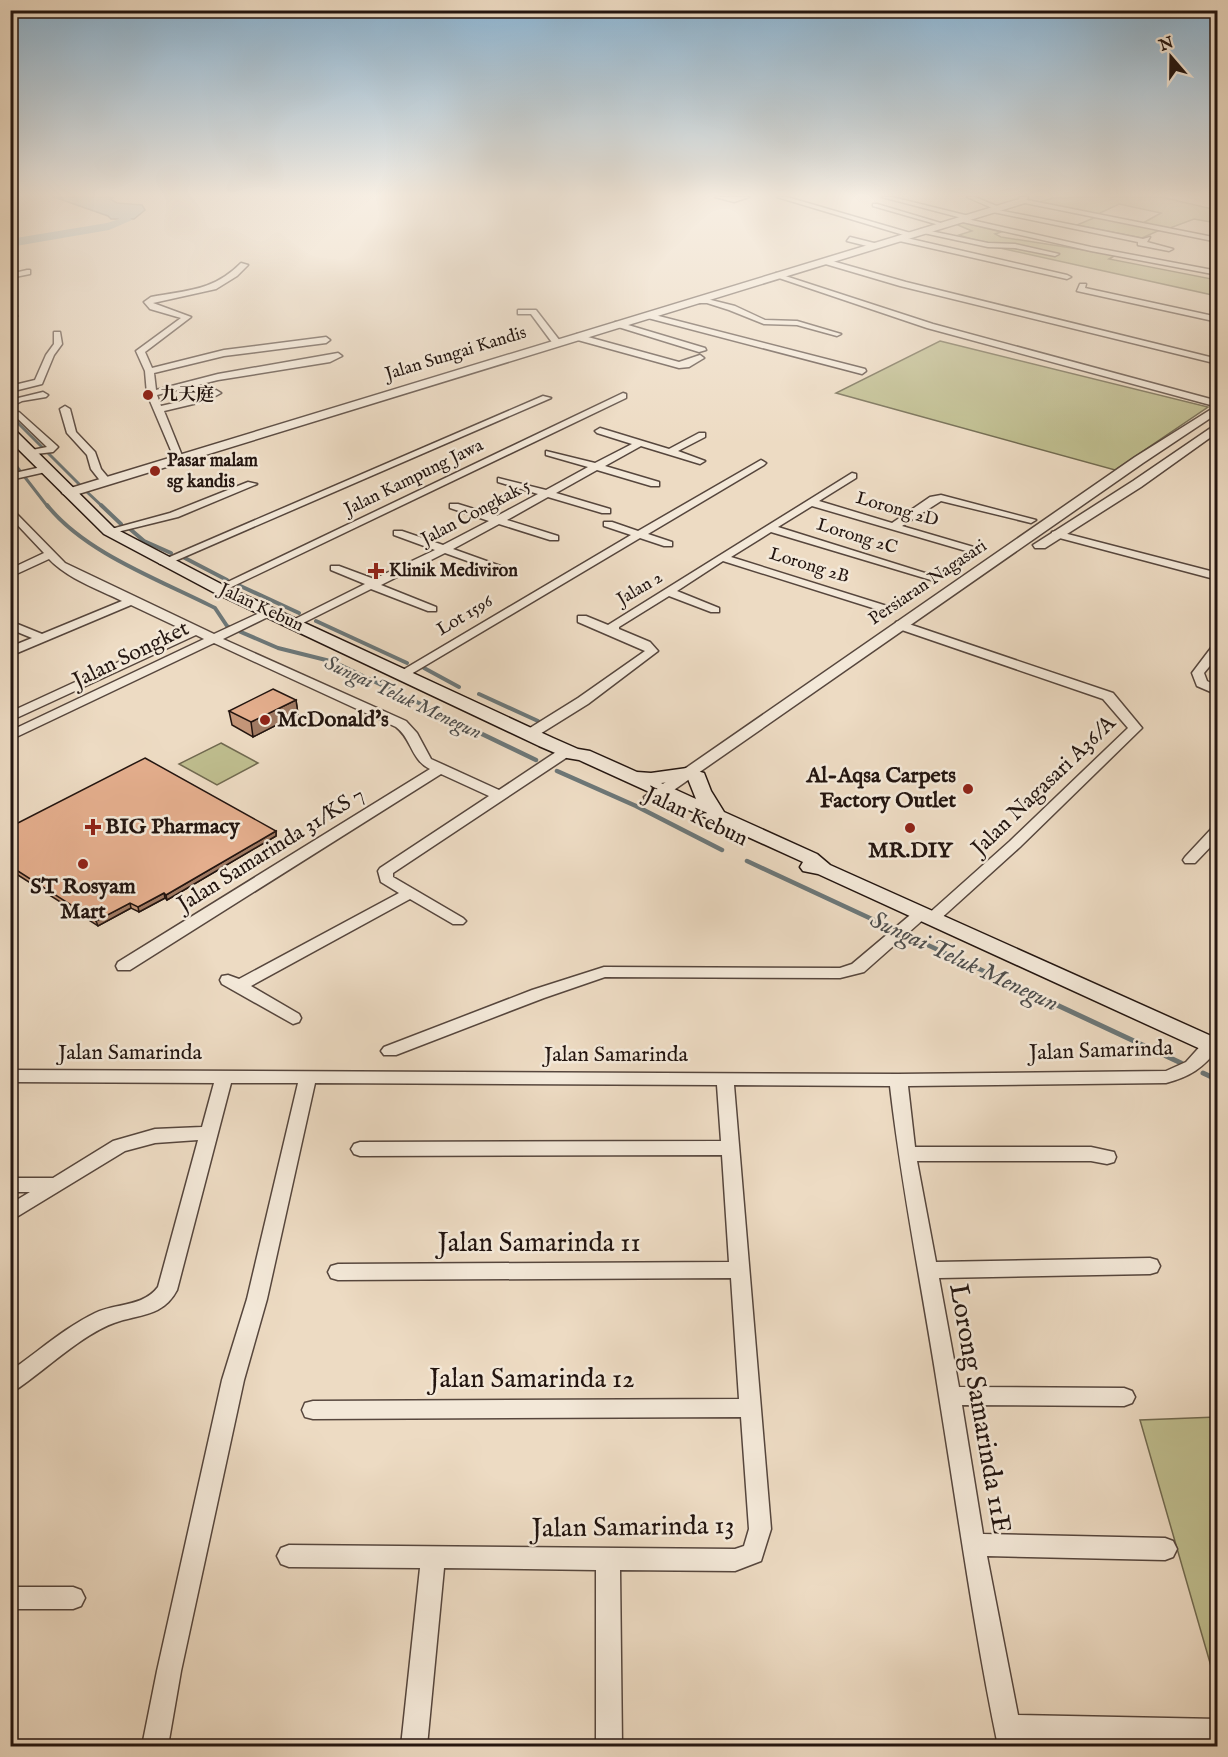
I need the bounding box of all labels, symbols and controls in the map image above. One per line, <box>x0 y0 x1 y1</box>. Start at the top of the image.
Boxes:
north arrow <box>1141 27 1201 87</box>
text: N <box>1156 33 1177 57</box>
street label: Jalan Sungai Kandis <box>381 322 529 387</box>
place label: 九天庭 <box>160 384 214 407</box>
marker: 九天庭 <box>141 388 155 402</box>
street label: Jalan Kampung Jawa <box>339 434 487 523</box>
place label: Pasar malam sg kandis <box>167 450 258 494</box>
marker: Pasar malam sg kandis <box>148 464 162 478</box>
street label: Jalan Congkak 5 <box>416 474 535 552</box>
street label: Lorong 2D <box>853 487 941 533</box>
street label: Lorong 2C <box>814 514 900 560</box>
street label: Persiaran Nagasari <box>864 535 992 631</box>
street label: Lorong 2B <box>766 543 852 589</box>
place label: Klinik Mediviron <box>389 560 518 583</box>
marker: Klinik Mediviron <box>367 562 385 580</box>
street label: Jalan 2 <box>611 566 667 613</box>
street label: Jalan Kebun <box>213 578 307 638</box>
street label: Lot 1596 <box>433 590 498 642</box>
street label: Jalan Songket <box>66 615 194 697</box>
water label: Sungai Teluk Menegun <box>320 651 486 746</box>
place label: McDonald's <box>277 706 389 734</box>
street label: Jalan Nagasari A36/A <box>964 709 1123 864</box>
marker: McDonald's <box>258 713 272 727</box>
place label: Al-Aqsa Carpets Factory Outlet <box>805 762 956 815</box>
street label: Jalan Kebun <box>637 780 752 853</box>
street label: Jalan Samarinda 31/KS 7 <box>170 781 370 920</box>
marker: Al-Aqsa Carpets Factory Outlet <box>961 782 975 796</box>
place label: BIG Pharmacy <box>105 813 241 841</box>
marker: BIG Pharmacy <box>86 820 100 834</box>
marker: MR.DIY <box>903 821 917 835</box>
place label: MR.DIY <box>868 837 954 865</box>
marker: ST Rosyam Mart <box>76 857 90 871</box>
place label: ST Rosyam Mart <box>30 873 136 926</box>
water label: Sungai Teluk Menegun <box>865 905 1063 1019</box>
street label: Jalan Samarinda <box>1025 1034 1174 1068</box>
street label: Jalan Samarinda <box>55 1039 203 1067</box>
street label: Jalan Samarinda <box>541 1041 689 1069</box>
street label: Jalan Samarinda 11 <box>435 1227 640 1261</box>
street label: Lorong Samarinda 11E <box>940 1281 1018 1537</box>
street label: Jalan Samarinda 12 <box>426 1363 635 1397</box>
street label: Jalan Samarinda 13 <box>528 1509 735 1547</box>

